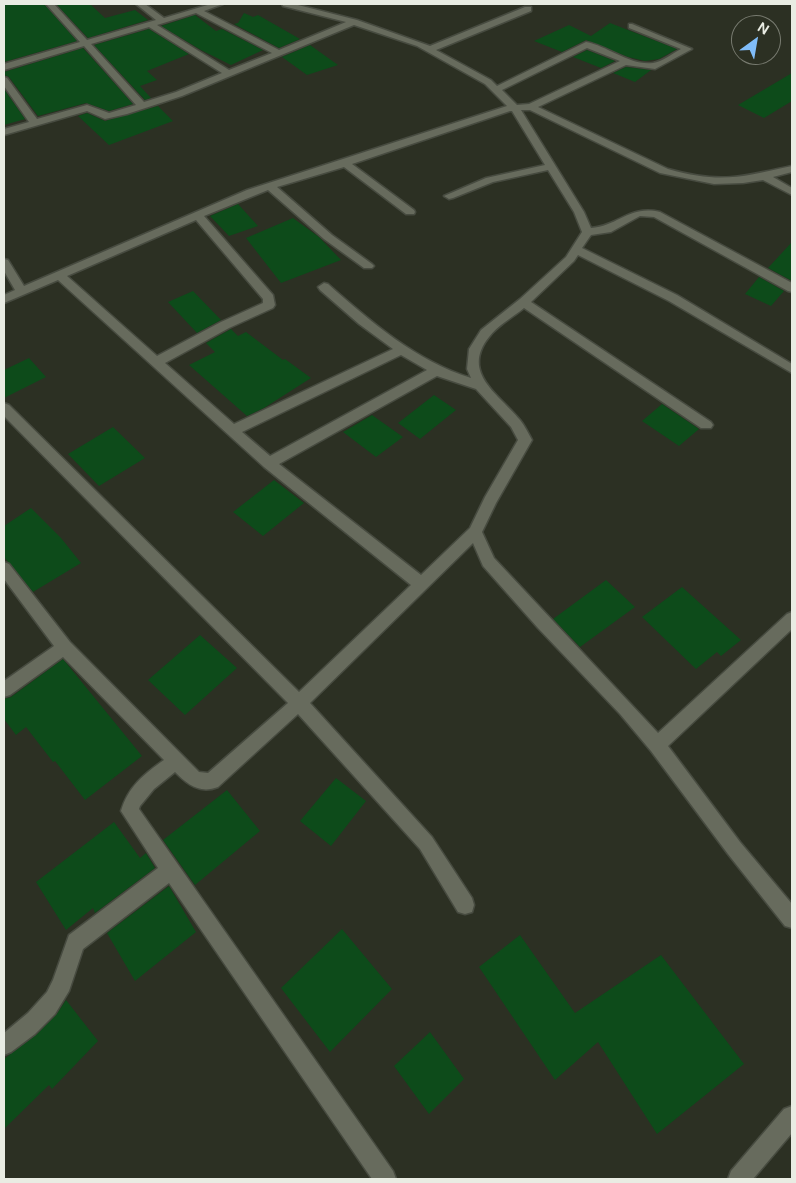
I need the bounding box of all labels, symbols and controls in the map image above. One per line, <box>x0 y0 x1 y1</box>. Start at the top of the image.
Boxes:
north arrow <box>731 15 781 65</box>
text: N <box>754 18 773 38</box>

